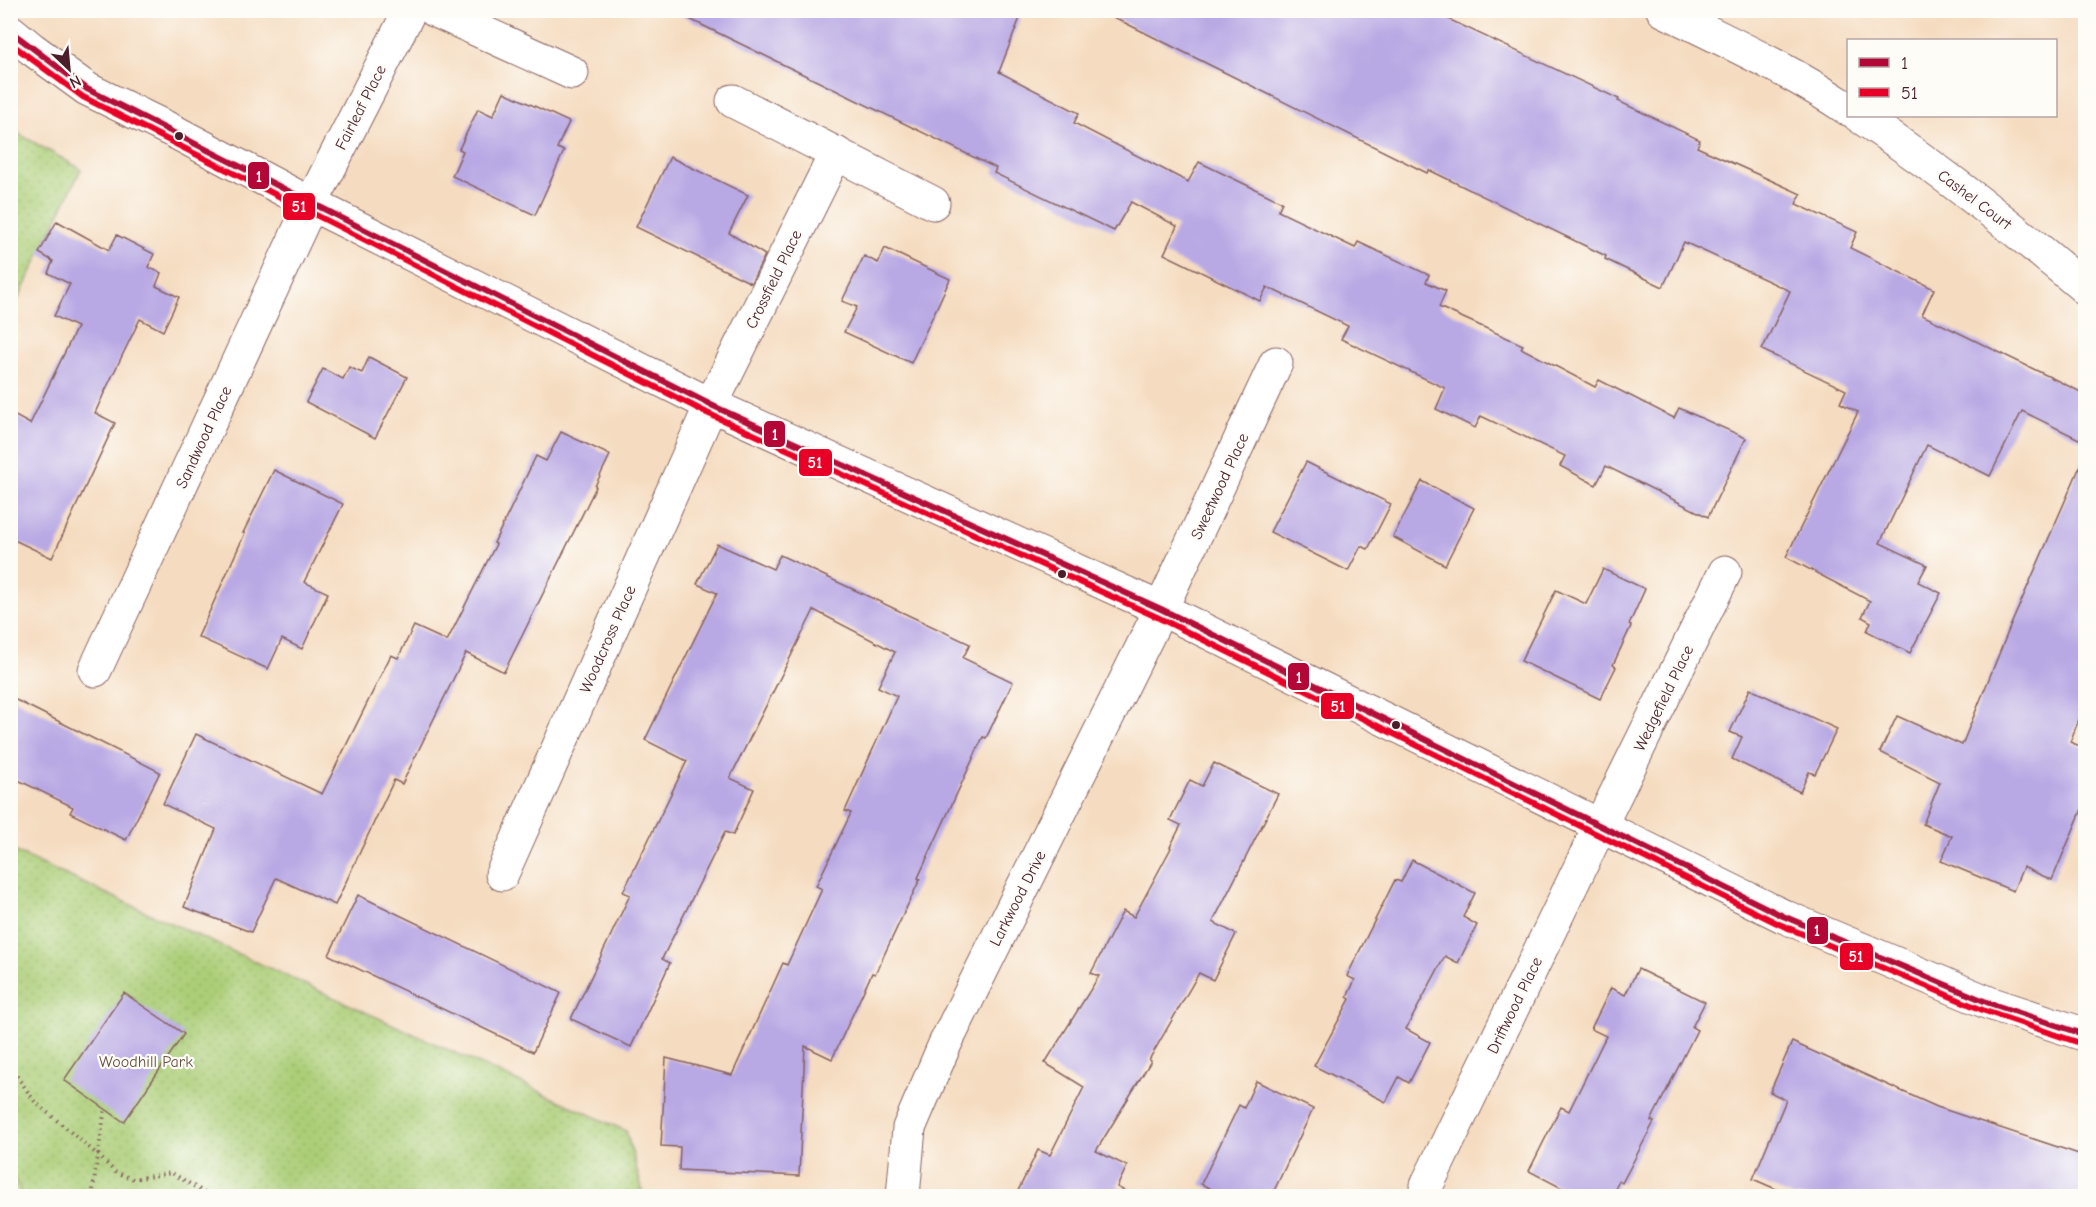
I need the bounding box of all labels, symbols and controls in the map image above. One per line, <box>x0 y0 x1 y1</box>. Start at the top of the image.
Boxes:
north arrow <box>39 39 99 99</box>
legend <box>1847 39 2057 117</box>
text: 1 <box>1901 53 1908 74</box>
street label: Fairleaf Place <box>332 62 390 153</box>
text: N <box>67 71 84 92</box>
text: 51 <box>1901 83 1918 104</box>
unlabelled marker <box>173 130 185 142</box>
line badge: 1 <box>247 161 270 190</box>
street label: Cashel Court <box>1934 166 2015 234</box>
text: 1 <box>256 168 262 186</box>
line badge: 51 <box>282 192 316 221</box>
text: 51 <box>292 198 306 216</box>
street label: Crossfield Place <box>742 227 806 332</box>
street label: Sandwood Place <box>172 383 235 491</box>
line badge: 1 <box>763 420 786 448</box>
text: 1 <box>772 426 778 444</box>
street label: Sweetwood Place <box>1187 430 1252 542</box>
line badge: 51 <box>798 448 833 477</box>
text: 51 <box>808 454 822 472</box>
unlabelled marker <box>1056 568 1068 580</box>
street label: Woodcross Place <box>576 583 640 696</box>
street label: Wedgefield Place <box>1630 643 1697 754</box>
line badge: 1 <box>1287 662 1310 691</box>
text: 1 <box>1296 669 1302 687</box>
line badge: 51 <box>1320 692 1355 720</box>
text: 51 <box>1331 698 1345 716</box>
unlabelled marker <box>1390 719 1402 731</box>
street label: Larkwood Drive <box>986 848 1050 949</box>
line badge: 1 <box>1806 916 1829 945</box>
text: 1 <box>1814 922 1820 940</box>
line badge: 51 <box>1839 942 1874 971</box>
text: 51 <box>1849 948 1863 966</box>
street label: Driftwood Place <box>1484 954 1546 1057</box>
park label: Woodhill Park <box>99 1053 193 1071</box>

